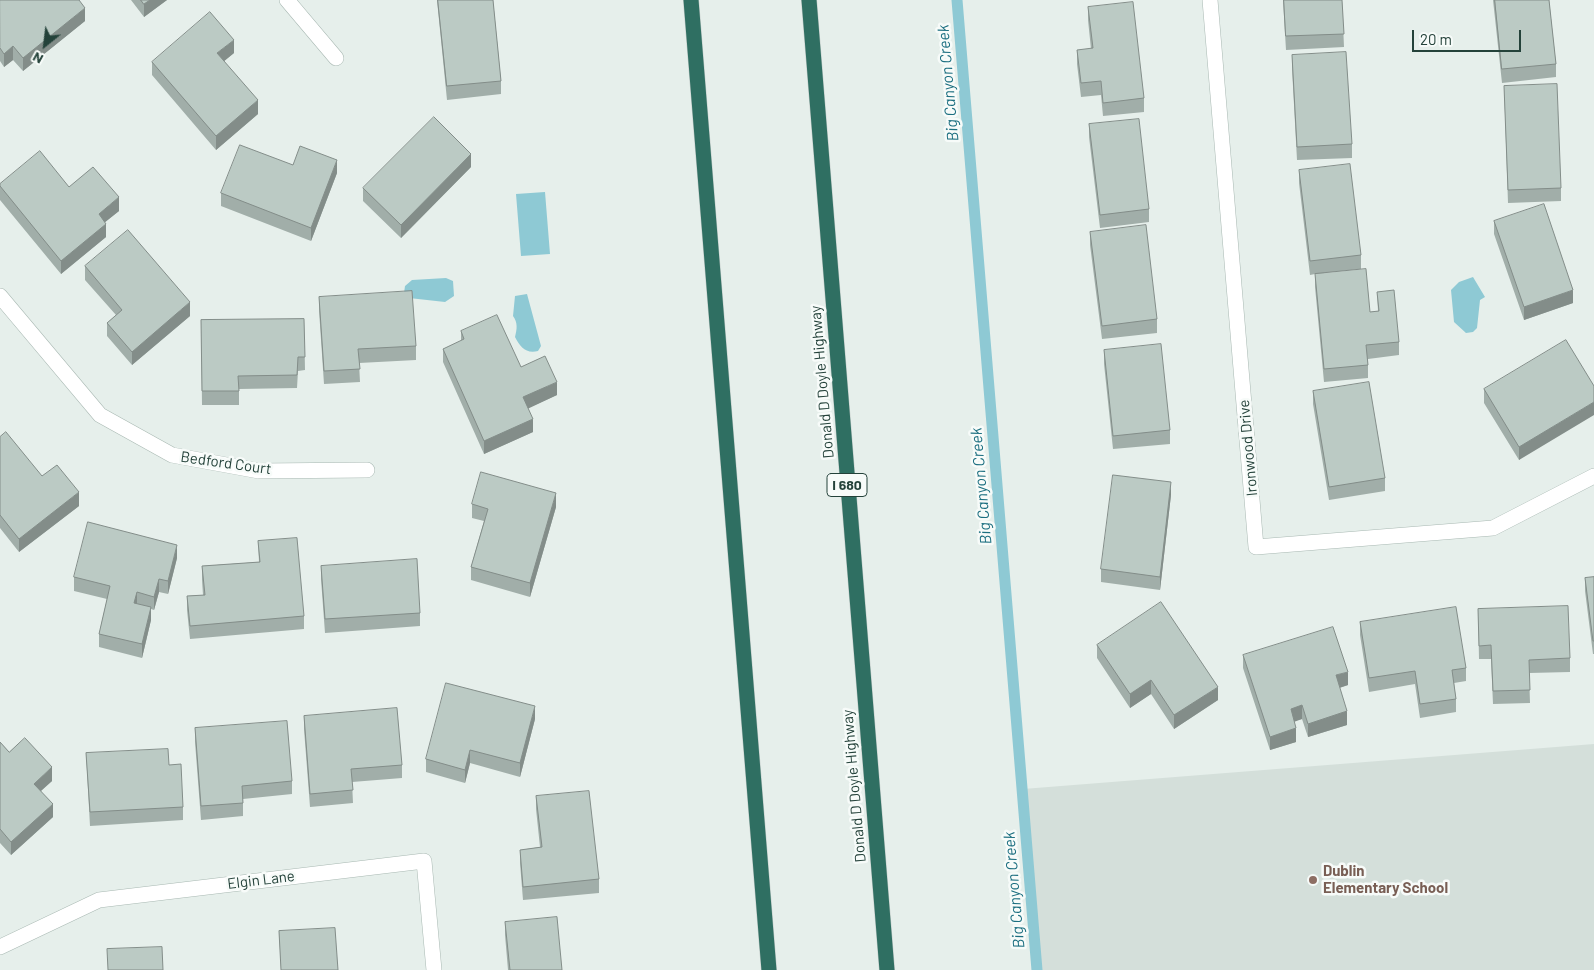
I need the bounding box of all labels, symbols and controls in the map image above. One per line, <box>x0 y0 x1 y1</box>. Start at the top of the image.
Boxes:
north arrow <box>20 20 70 70</box>
scale bar <box>1414 20 1523 52</box>
water label: Big Canyon Creek <box>933 24 963 142</box>
text: 20 m <box>1420 30 1452 48</box>
text: N <box>29 49 46 68</box>
street label: Donald D Doyle Highway <box>806 305 838 459</box>
street label: Ironwood Drive <box>1235 399 1261 497</box>
water label: Big Canyon Creek <box>966 427 996 545</box>
street label: Bedford Court <box>179 448 273 478</box>
road number: I 680 <box>827 474 867 496</box>
street label: Donald D Doyle Highway <box>838 709 870 863</box>
water label: Big Canyon Creek <box>999 831 1029 949</box>
place label: Dublin Elementary School <box>1323 862 1448 897</box>
street label: Elgin Lane <box>226 867 296 893</box>
marker: Dublin Elementary School <box>1307 874 1319 886</box>

